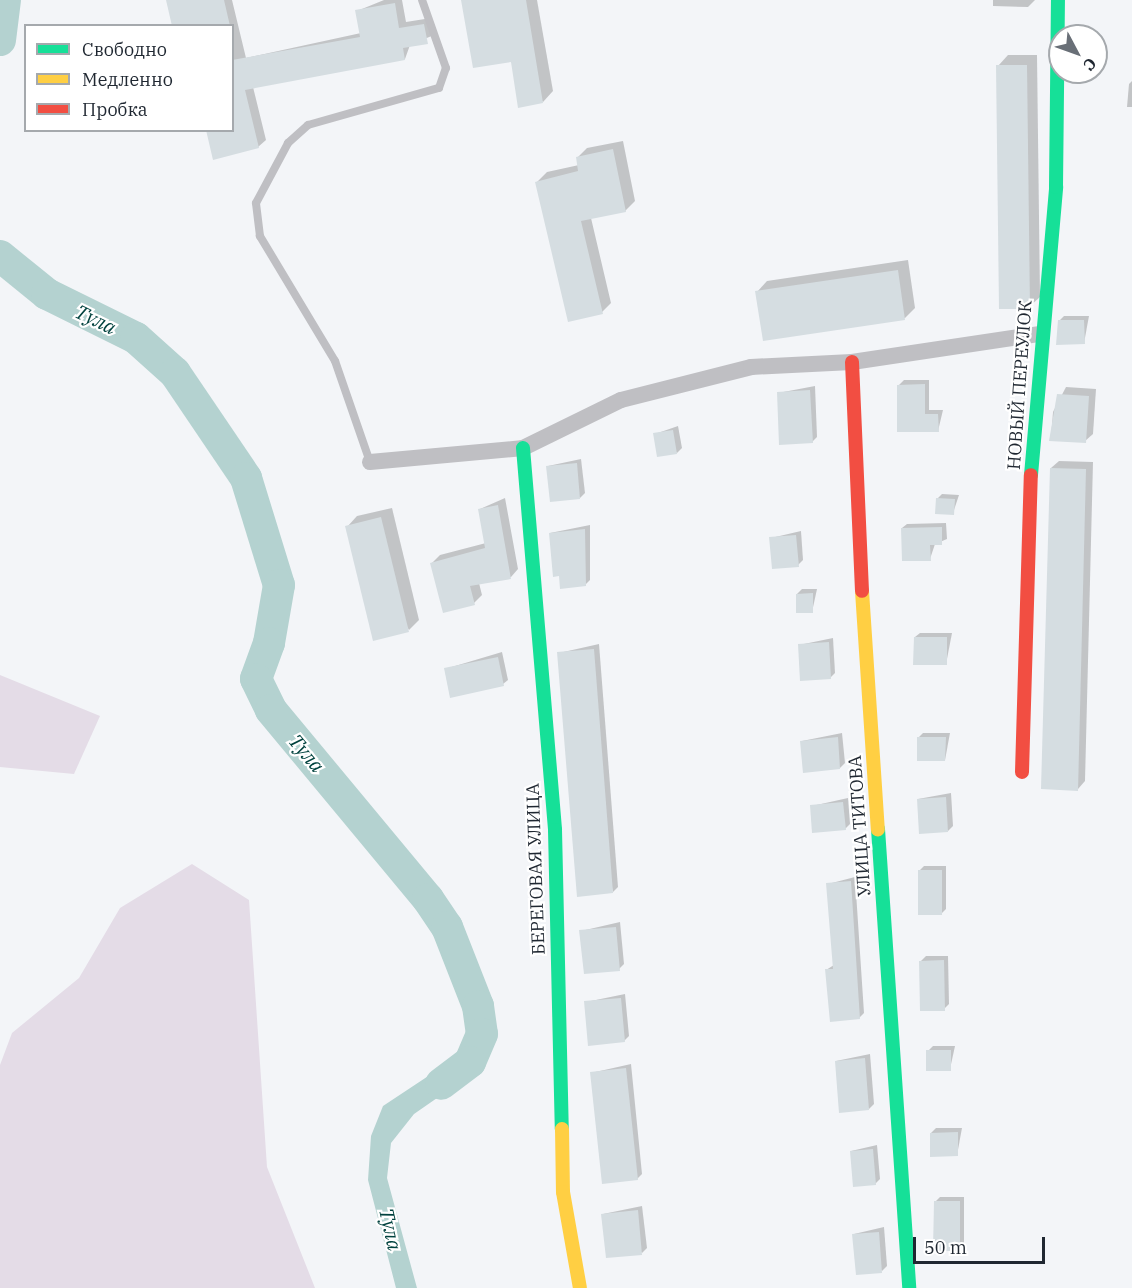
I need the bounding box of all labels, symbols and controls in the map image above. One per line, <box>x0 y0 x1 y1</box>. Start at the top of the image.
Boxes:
legend <box>24 24 234 132</box>
north arrow <box>1048 24 1108 84</box>
text: Свободно <box>82 38 167 61</box>
text: С <box>1079 54 1101 75</box>
text: Медленно <box>82 68 173 91</box>
text: Пробка <box>82 98 148 121</box>
water label: Тула <box>72 299 120 339</box>
street label: НОВЫЙ ПЕРЕУЛОК <box>1003 300 1037 470</box>
water label: Тула <box>284 729 330 777</box>
street label: УЛИЦА ТИТОВА <box>844 755 876 897</box>
street label: БЕРЕГОВАЯ УЛИЦА <box>522 783 550 955</box>
water label: Тула <box>375 1205 407 1253</box>
scale bar <box>916 1225 1048 1263</box>
text: 50 m <box>924 1236 967 1259</box>

